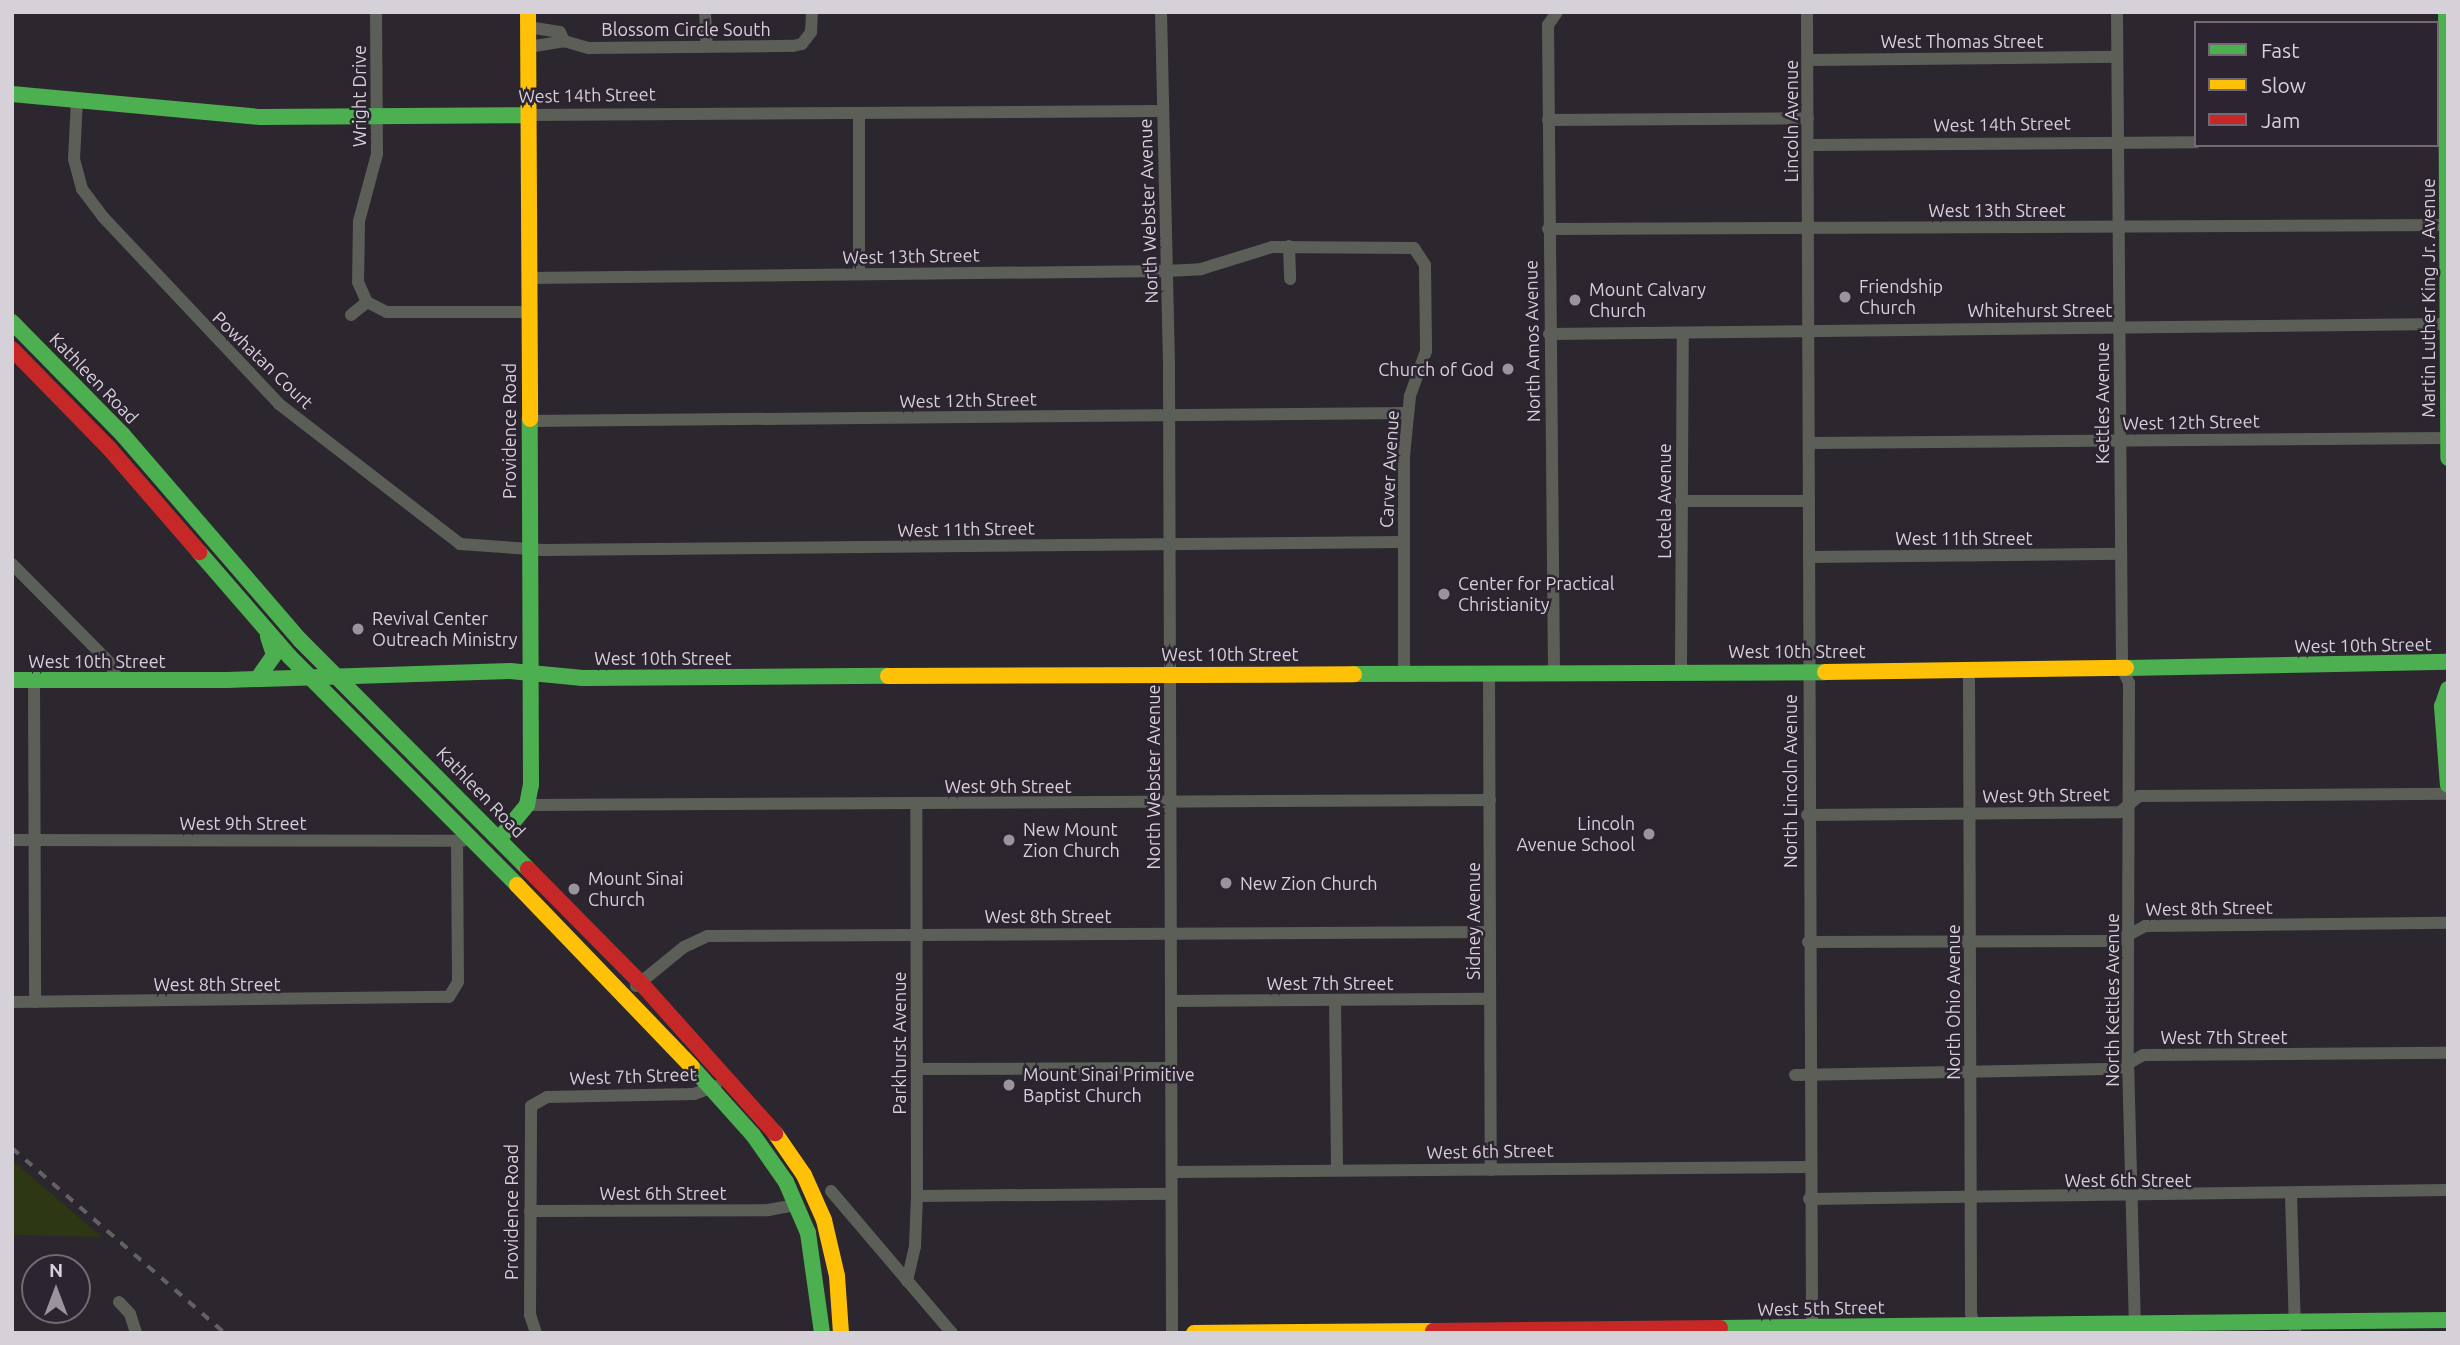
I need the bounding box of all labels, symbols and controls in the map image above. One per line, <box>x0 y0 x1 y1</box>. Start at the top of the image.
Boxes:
street label: Blossom Circle South <box>601 18 771 40</box>
legend <box>2194 21 2439 147</box>
street label: West Thomas Street <box>1880 30 2044 52</box>
text: Fast <box>2261 38 2299 62</box>
street label: Wright Drive <box>348 45 370 147</box>
street label: Lincoln Avenue <box>1780 60 1802 182</box>
text: Slow <box>2261 73 2306 97</box>
street label: West 14th Street <box>518 83 656 107</box>
text: Jam <box>2261 108 2300 132</box>
street label: West 14th Street <box>1933 112 2071 136</box>
street label: North Webster Avenue <box>1134 118 1162 304</box>
street label: Martin Luther King Jr. Avenue <box>2417 178 2439 418</box>
street label: West 13th Street <box>1928 199 2066 221</box>
street label: West 13th Street <box>842 244 980 268</box>
street label: North Amos Avenue <box>1520 260 1544 422</box>
place label: Friendship Church <box>1859 276 1943 318</box>
place label: Mount Calvary Church <box>1589 279 1706 322</box>
marker: Friendship Church <box>1837 289 1853 305</box>
marker: Mount Calvary Church <box>1567 292 1583 308</box>
street label: Whitehurst Street <box>1968 299 2112 321</box>
street label: Powhatan Court <box>208 307 318 413</box>
street label: Kathleen Road <box>45 328 143 428</box>
street label: Kettles Avenue <box>2091 342 2113 464</box>
place label: Church of God <box>1378 358 1494 380</box>
marker: Church of God <box>1500 361 1516 377</box>
street label: Providence Road <box>498 363 520 499</box>
street label: West 12th Street <box>899 388 1037 412</box>
street label: Carver Avenue <box>1375 410 1403 528</box>
street label: West 12th Street <box>2122 410 2260 434</box>
street label: Lotela Avenue <box>1653 443 1675 559</box>
street label: West 11th Street <box>897 517 1035 541</box>
street label: West 11th Street <box>1895 527 2033 549</box>
place label: Center for Practical Christianity <box>1458 573 1614 616</box>
marker: Center for Practical Christianity <box>1436 586 1452 602</box>
place label: Revival Center Outreach Ministry <box>372 608 518 650</box>
marker: Revival Center Outreach Ministry <box>350 621 366 637</box>
street label: West 10th Street <box>2294 633 2432 657</box>
street label: West 10th Street <box>1728 640 1866 662</box>
street label: West 10th Street <box>1161 643 1299 665</box>
street label: West 10th Street <box>594 647 732 669</box>
street label: West 10th Street <box>28 650 166 672</box>
street label: North Webster Avenue <box>1142 685 1164 869</box>
street label: North Lincoln Avenue <box>1779 694 1801 868</box>
street label: Kathleen Road <box>432 742 530 842</box>
street label: West 9th Street <box>944 775 1072 797</box>
street label: West 9th Street <box>1982 783 2110 807</box>
street label: West 9th Street <box>179 812 307 834</box>
place label: Lincoln Avenue School <box>1516 813 1635 856</box>
place label: New Mount Zion Church <box>1023 819 1120 862</box>
marker: Lincoln Avenue School <box>1641 826 1657 842</box>
marker: New Mount Zion Church <box>1001 832 1017 848</box>
street label: Sidney Avenue <box>1462 862 1484 980</box>
place label: Mount Sinai Church <box>588 868 684 910</box>
place label: New Zion Church <box>1240 872 1378 894</box>
marker: New Zion Church <box>1218 875 1234 891</box>
marker: Mount Sinai Church <box>566 881 582 897</box>
street label: West 8th Street <box>2145 896 2273 920</box>
street label: West 8th Street <box>984 905 1112 927</box>
street label: North Kettles Avenue <box>2101 913 2123 1087</box>
street label: North Ohio Avenue <box>1942 924 1964 1080</box>
street label: Parkhurst Avenue <box>888 972 910 1114</box>
street label: West 7th Street <box>1266 972 1394 994</box>
street label: West 8th Street <box>153 973 281 995</box>
street label: West 7th Street <box>2160 1026 2288 1048</box>
street label: West 7th Street <box>569 1063 697 1089</box>
place label: Mount Sinai Primitive Baptist Church <box>1023 1064 1195 1106</box>
marker: Mount Sinai Primitive Baptist Church <box>1001 1077 1017 1093</box>
street label: West 6th Street <box>1426 1139 1554 1163</box>
street label: Providence Road <box>500 1144 522 1280</box>
street label: West 6th Street <box>2064 1169 2192 1191</box>
street label: West 6th Street <box>599 1182 727 1204</box>
north arrow <box>21 1254 91 1324</box>
text: N <box>49 1259 63 1281</box>
street label: West 5th Street <box>1757 1296 1885 1320</box>

